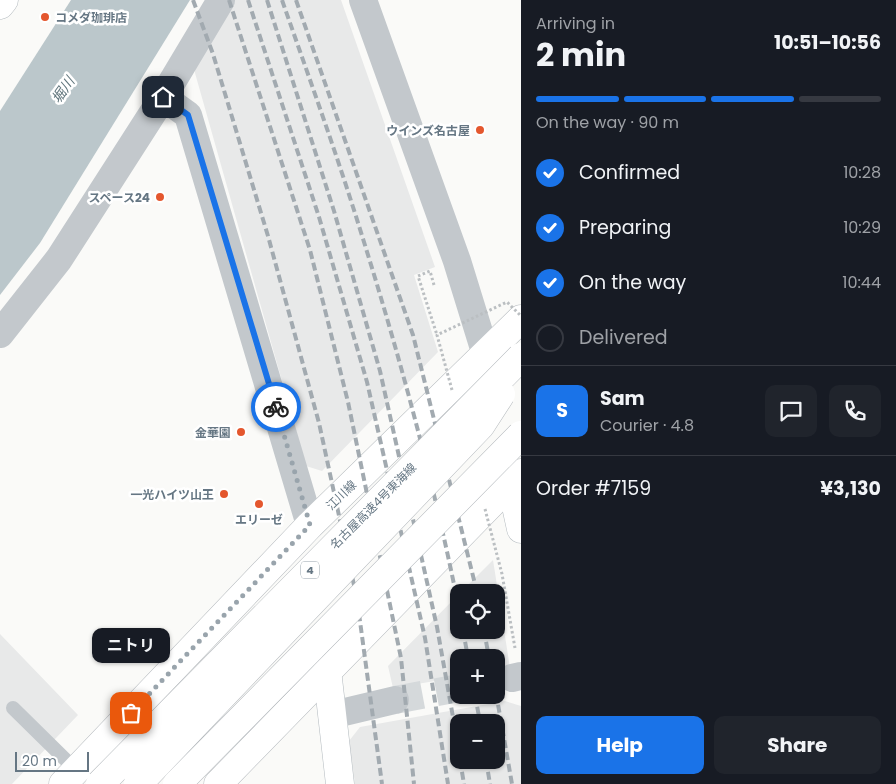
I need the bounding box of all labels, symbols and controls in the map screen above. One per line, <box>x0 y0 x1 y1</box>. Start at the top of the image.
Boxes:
place label: コメダ珈琲店 <box>55 9 127 26</box>
marker: コメダ珈琲店 <box>39 11 51 23</box>
text: Arriving in <box>536 12 615 35</box>
text: 10:51–10:56 <box>774 29 881 56</box>
text: 2 min <box>536 32 626 77</box>
water label: 堀川 <box>47 71 80 107</box>
pin <box>142 76 184 118</box>
icon: home <box>149 83 177 111</box>
text: On the way · 90 m <box>536 111 679 134</box>
place label: ウインズ名古屋 <box>386 122 470 139</box>
marker: ウインズ名古屋 <box>474 124 486 136</box>
icon: check <box>536 159 564 187</box>
text: Confirmed <box>579 159 680 186</box>
text: 10:28 <box>843 161 881 184</box>
place label: スペース24 <box>88 189 150 206</box>
marker: スペース24 <box>154 191 166 203</box>
icon: check <box>536 214 564 242</box>
text: Preparing <box>579 214 671 241</box>
text: 10:29 <box>843 216 881 239</box>
icon: check <box>536 269 564 297</box>
text: On the way <box>579 269 686 296</box>
text: 10:44 <box>842 271 881 294</box>
text: Delivered <box>579 324 668 351</box>
courier <box>251 382 301 432</box>
text: Sam <box>600 385 645 412</box>
button: chat <box>765 385 817 437</box>
button: phone <box>829 385 881 437</box>
icon: bike <box>262 393 290 421</box>
text: S <box>556 397 568 424</box>
text: Courier · 4.8 <box>600 414 694 437</box>
place label: 金華園 <box>195 424 231 441</box>
marker: 金華園 <box>235 426 247 438</box>
street label: 名古屋高速4号東海線 <box>326 459 420 553</box>
text: Order #7159 <box>536 475 651 502</box>
text: ¥3,130 <box>820 475 881 502</box>
street label: 江川線 <box>322 476 360 514</box>
place label: 一光ハイツ山王 <box>130 486 214 503</box>
marker: 一光ハイツ山王 <box>218 488 230 500</box>
marker: エリーゼ <box>253 498 265 510</box>
place label: エリーゼ <box>235 511 283 528</box>
road number: 4 <box>301 562 319 578</box>
map controls <box>450 584 505 769</box>
button: locate <box>450 584 505 639</box>
callout: ニトリ <box>92 628 170 663</box>
text: ニトリ <box>107 634 155 657</box>
button: + <box>450 649 505 704</box>
pin <box>110 692 152 734</box>
icon: bag <box>117 699 145 727</box>
button: − <box>450 714 505 769</box>
button: Help <box>536 716 704 774</box>
button: Share <box>714 716 881 774</box>
scale bar <box>15 749 89 772</box>
text: 20 m <box>22 751 57 771</box>

